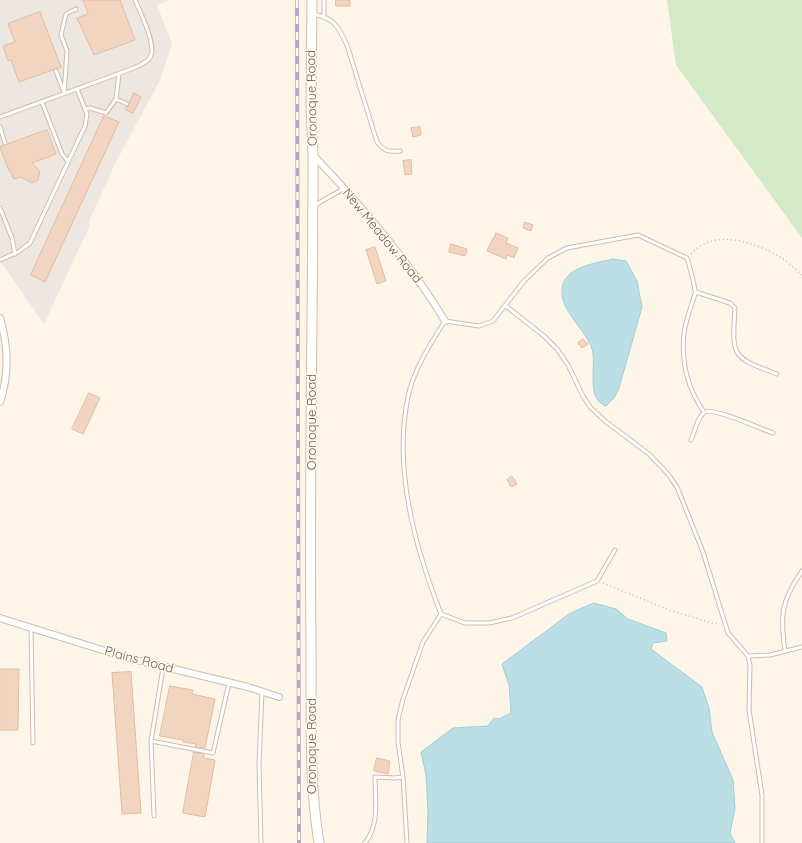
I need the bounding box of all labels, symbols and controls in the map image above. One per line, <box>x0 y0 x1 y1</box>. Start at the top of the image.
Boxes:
street label: Oronoque Road <box>303 50 321 146</box>
street label: New Meadow Road <box>339 185 425 287</box>
street label: Oronoque Road <box>304 374 320 470</box>
street label: Plains Road <box>103 643 175 677</box>
street label: Oronoque Road <box>304 698 320 794</box>

